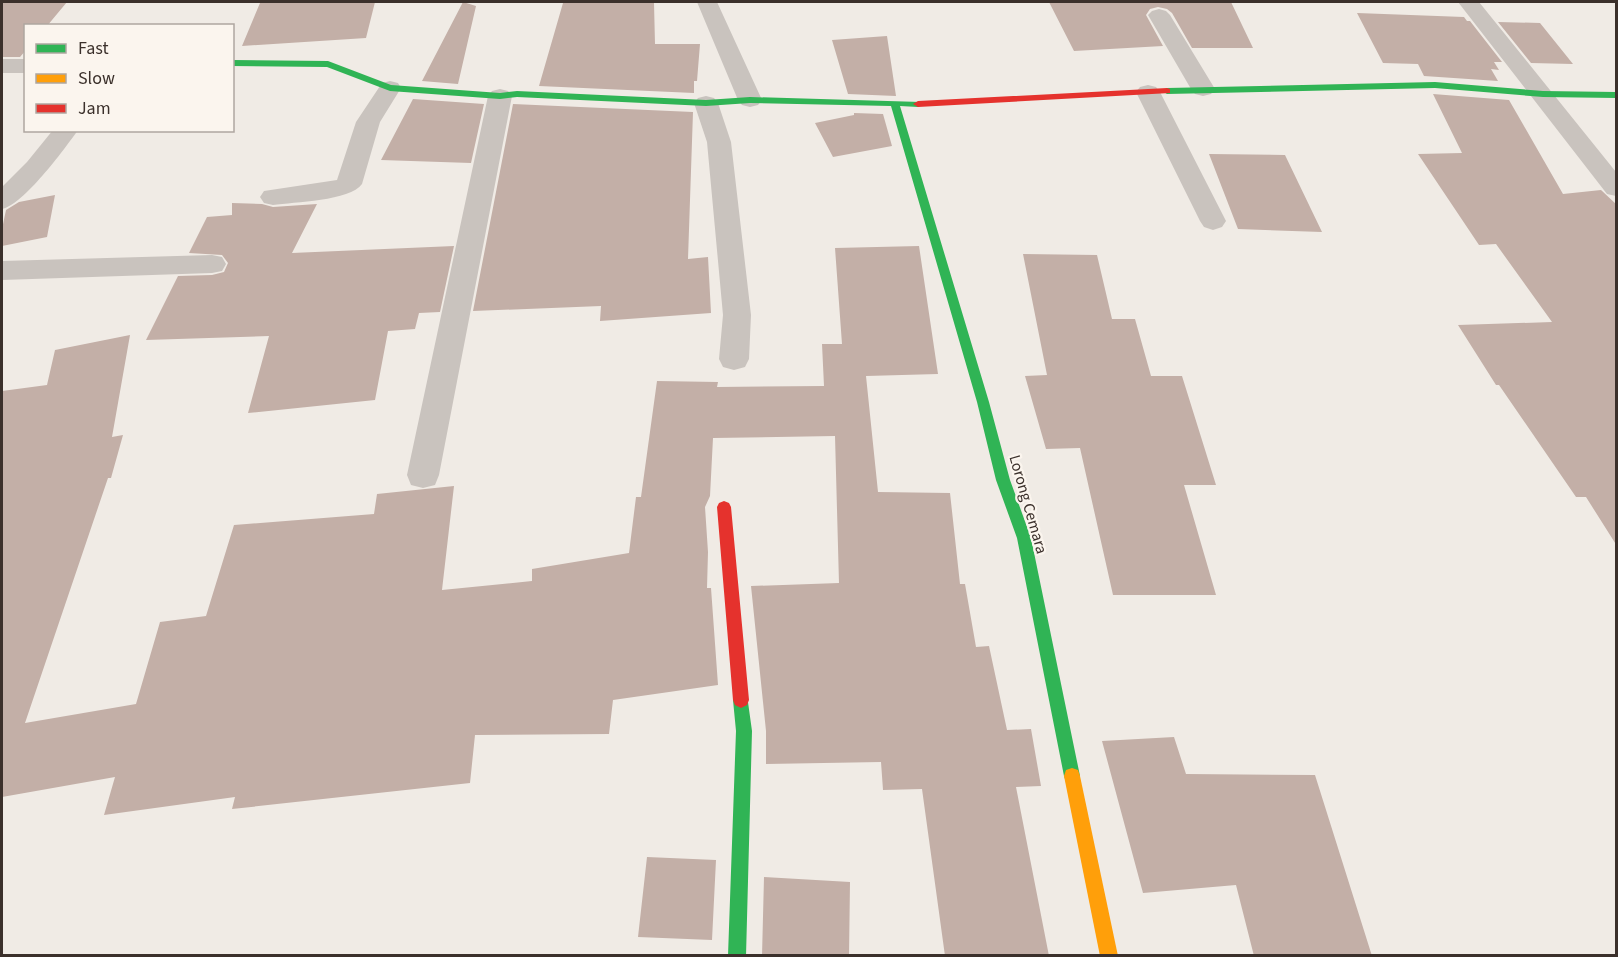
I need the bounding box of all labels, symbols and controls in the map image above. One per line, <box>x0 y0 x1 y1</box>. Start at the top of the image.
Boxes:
legend <box>24 24 234 132</box>
text: Fast <box>78 36 109 61</box>
text: Slow <box>78 66 115 91</box>
text: Jam <box>78 96 111 121</box>
street label: Lorong Cemara <box>1003 452 1053 556</box>

